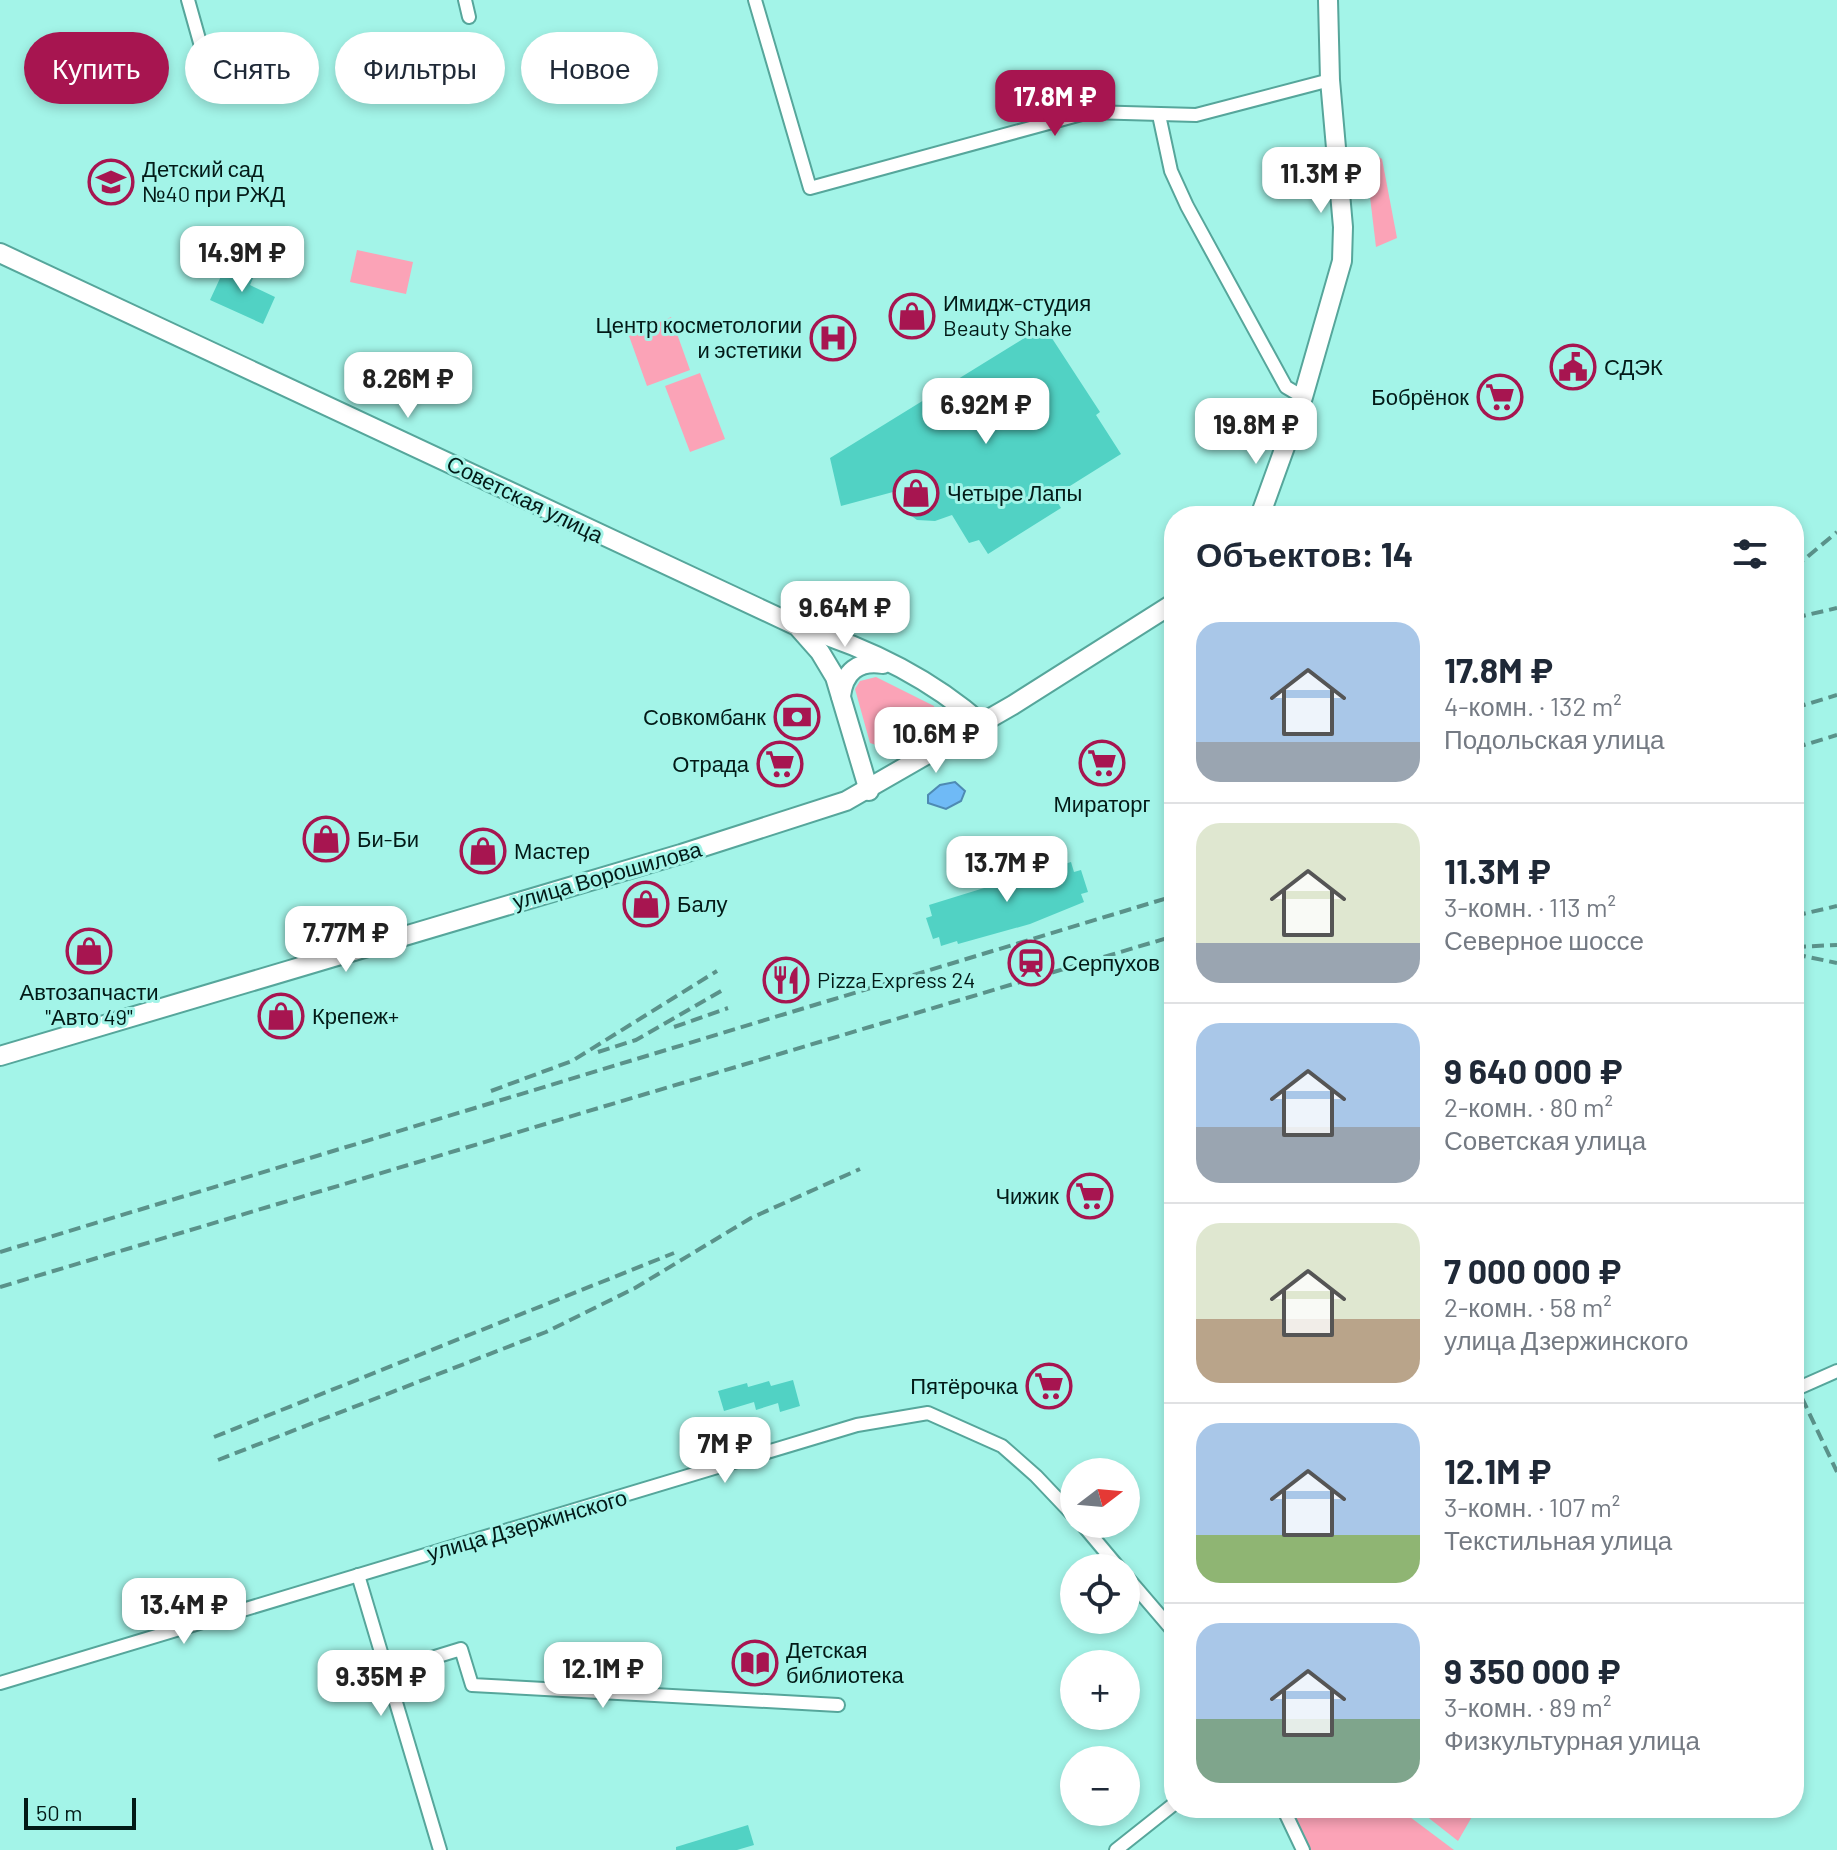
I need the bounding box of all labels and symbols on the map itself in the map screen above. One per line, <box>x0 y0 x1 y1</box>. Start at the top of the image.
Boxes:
pin: 17.8M ₽ <box>981 70 1129 138</box>
pin: 11.3M ₽ <box>1247 147 1395 215</box>
place label: Детский сад №40 при РЖД <box>142 155 285 207</box>
school or university icon: Детский сад №40 при РЖД <box>87 158 135 206</box>
pin: 14.9M ₽ <box>168 226 316 294</box>
place label: Имидж-студия Beauty Shake <box>943 289 1091 340</box>
shop icon: Имидж-студия Beauty Shake <box>888 292 936 340</box>
place label: Центр косметологии и эстетики <box>595 311 802 362</box>
hospital icon: Центр косметологии и эстетики <box>809 314 857 362</box>
public building icon: СДЭК <box>1549 343 1597 391</box>
pin: 8.26M ₽ <box>334 352 482 420</box>
place label: СДЭК <box>1604 353 1663 380</box>
supermarket icon: Бобрёнок <box>1476 373 1524 421</box>
pin: 6.92M ₽ <box>912 378 1060 446</box>
place label: Бобрёнок <box>1371 383 1469 410</box>
pin: 19.8M ₽ <box>1182 398 1330 466</box>
street label: Советская улица <box>442 449 609 549</box>
shop icon: Четыре Лапы <box>892 469 940 517</box>
place label: Четыре Лапы <box>947 479 1082 506</box>
pin: 9.64M ₽ <box>771 581 919 649</box>
bank icon: Совкомбанк <box>773 693 821 741</box>
place label: Совкомбанк <box>643 703 766 729</box>
pin: 10.6M ₽ <box>862 707 1010 775</box>
supermarket icon: Мираторг <box>1078 739 1126 787</box>
supermarket icon: Отрада <box>756 740 804 788</box>
place label: Отрада <box>672 750 750 777</box>
place label: Мираторг <box>1054 790 1150 817</box>
shop icon: Би-Би <box>302 815 350 863</box>
place label: Би-Би <box>357 825 419 851</box>
shop icon: Мастер <box>459 827 507 875</box>
street label: улица Ворошилова <box>509 834 705 914</box>
pin: 13.7M ₽ <box>933 836 1081 904</box>
place label: Мастер <box>514 837 590 864</box>
shop icon: Балу <box>622 880 670 928</box>
place label: Балу <box>677 890 728 917</box>
pin: 7.77M ₽ <box>272 906 420 974</box>
shop icon: Автозапчасти "Авто 49" <box>65 927 113 975</box>
station icon: Серпухов <box>1007 939 1055 987</box>
place label: Серпухов <box>1062 949 1160 976</box>
restaurant icon: Pizza Express 24 <box>762 956 810 1004</box>
place label: Pizza Express 24 <box>817 966 975 992</box>
place label: Автозапчасти "Авто 49" <box>20 978 159 1029</box>
shop icon: Крепеж+ <box>257 992 305 1040</box>
place label: Крепеж+ <box>312 1002 399 1029</box>
supermarket icon: Чижик <box>1066 1172 1114 1220</box>
place label: Чижик <box>995 1182 1059 1208</box>
supermarket icon: Пятёрочка <box>1025 1362 1073 1410</box>
place label: Пятёрочка <box>910 1372 1019 1399</box>
pin: 7M ₽ <box>678 1417 772 1485</box>
north arrow <box>1060 1458 1140 1538</box>
street label: улица Дзержинского <box>424 1483 630 1566</box>
pin: 13.4M ₽ <box>110 1578 258 1646</box>
place label: Детская библиотека <box>786 1636 905 1687</box>
library icon: Детская библиотека <box>731 1639 779 1687</box>
pin: 12.1M ₽ <box>529 1642 677 1710</box>
pin: 9.35M ₽ <box>307 1650 455 1718</box>
scale bar <box>24 1794 136 1830</box>

